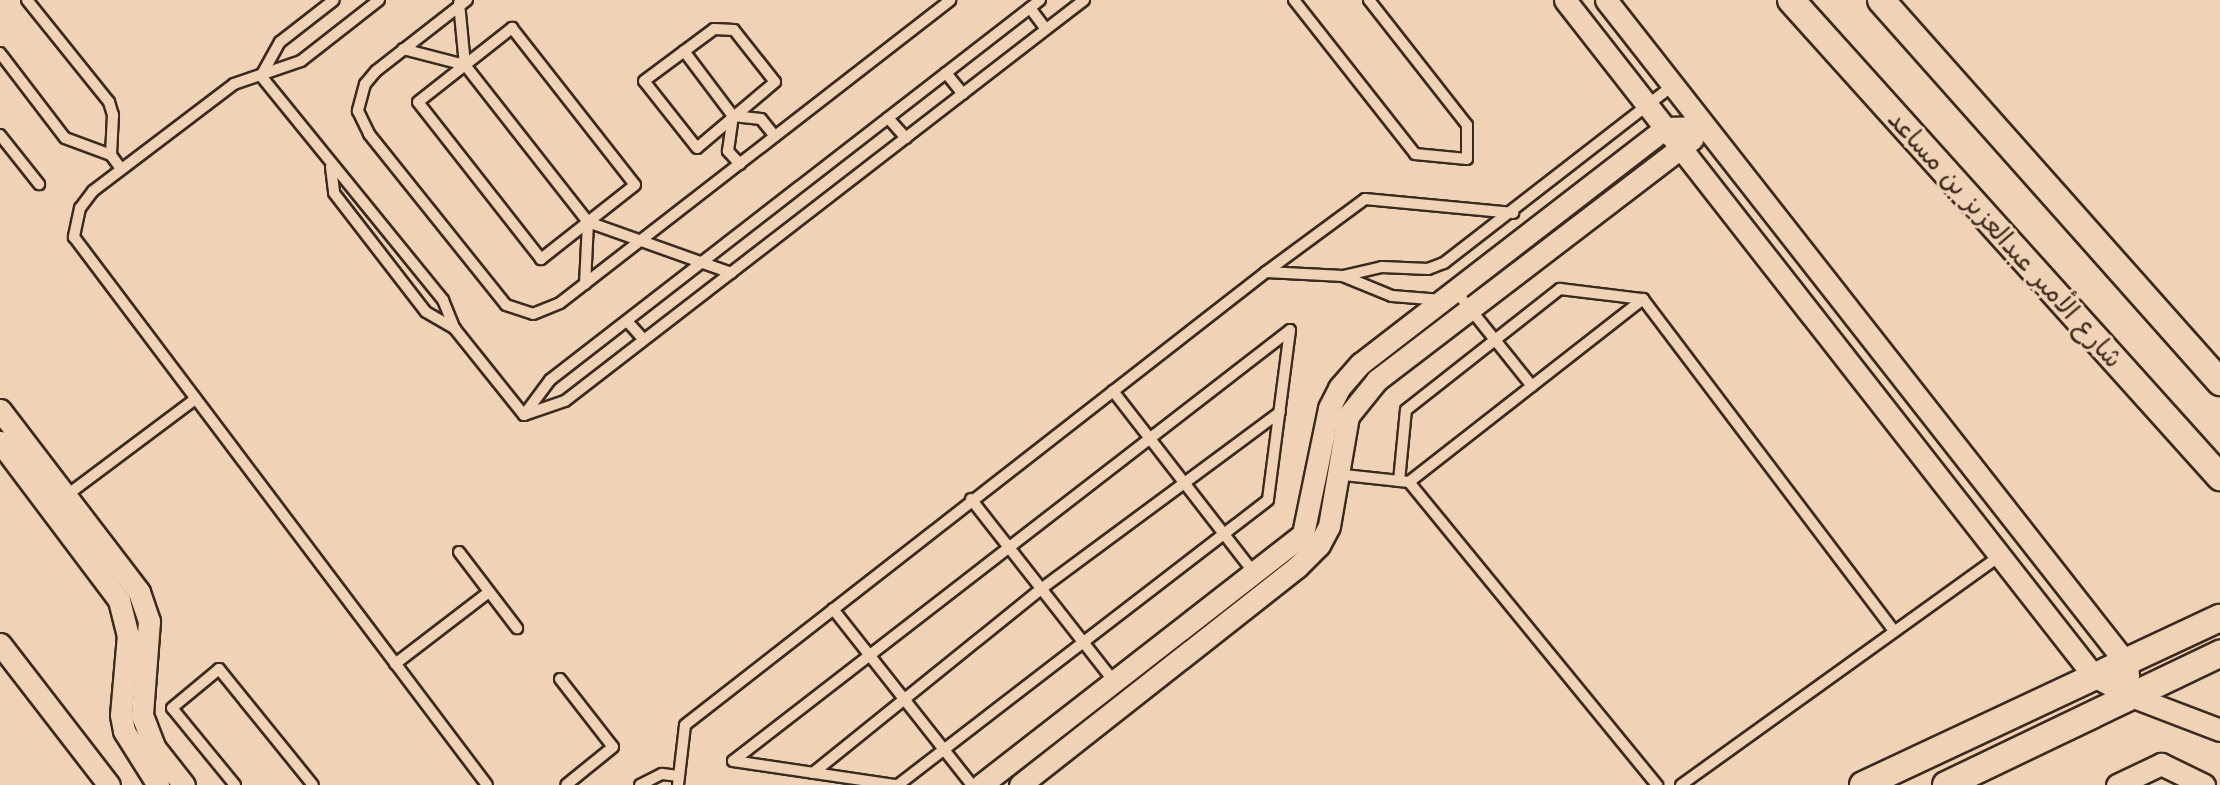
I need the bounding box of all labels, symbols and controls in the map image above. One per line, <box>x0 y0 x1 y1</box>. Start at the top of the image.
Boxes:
street label: شارع الأمير عبدالعزيز بن مساعد <box>1880 105 2128 375</box>

